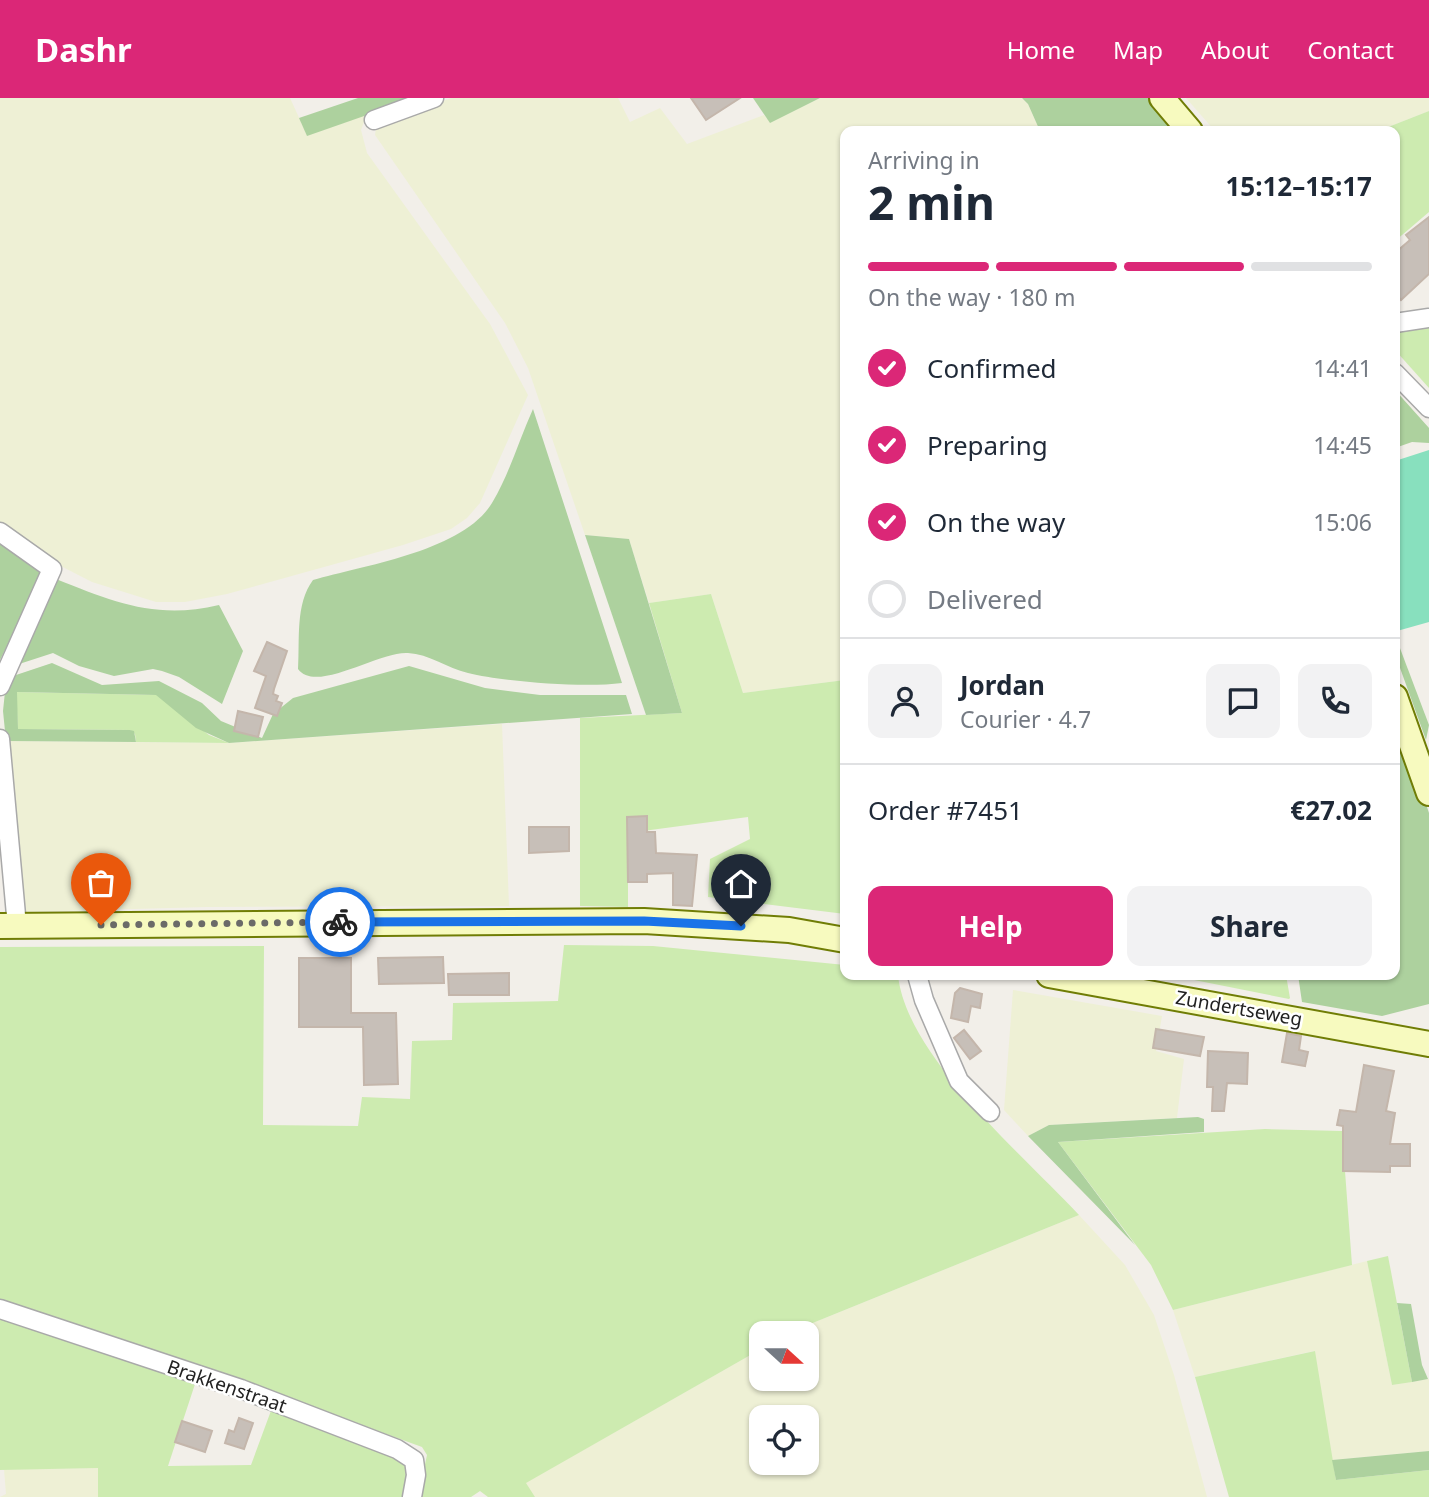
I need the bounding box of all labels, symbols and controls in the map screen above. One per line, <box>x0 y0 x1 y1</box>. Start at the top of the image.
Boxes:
text: Dashr <box>35 27 132 72</box>
text: Home <box>1007 33 1075 66</box>
text: Map <box>1113 33 1163 66</box>
text: About <box>1201 33 1269 66</box>
text: Contact <box>1307 33 1394 66</box>
text: Arriving in <box>868 144 980 176</box>
text: 15:12–15:17 <box>1225 168 1372 204</box>
text: 2 min <box>868 171 995 233</box>
text: On the way · 180 m <box>868 281 1075 313</box>
icon: check <box>868 349 906 387</box>
text: Confirmed <box>927 350 1057 386</box>
text: 14:41 <box>1313 352 1372 384</box>
icon: check <box>868 426 906 464</box>
text: Preparing <box>927 427 1048 463</box>
text: 14:45 <box>1313 429 1372 461</box>
icon: check <box>868 503 906 541</box>
text: On the way <box>927 504 1065 540</box>
text: 15:06 <box>1313 506 1372 538</box>
text: Delivered <box>927 581 1043 617</box>
button: person <box>868 664 942 738</box>
button: chat <box>1206 664 1280 738</box>
button: phone <box>1298 664 1372 738</box>
text: Jordan <box>960 667 1045 703</box>
text: Courier · 4.7 <box>960 703 1091 735</box>
text: Order #7451 <box>868 792 1023 828</box>
text: €27.02 <box>1290 792 1372 828</box>
pin <box>71 853 131 925</box>
pin <box>711 854 771 926</box>
icon: bag <box>82 864 120 902</box>
icon: home <box>722 865 760 903</box>
button: Help <box>868 886 1113 966</box>
button: Share <box>1127 886 1372 966</box>
courier <box>305 887 375 957</box>
icon: bike <box>321 903 359 941</box>
street label: Zundertseweg <box>1174 984 1304 1032</box>
north arrow <box>749 1321 819 1391</box>
map controls <box>749 1321 819 1475</box>
street label: Brakkenstraat <box>164 1353 290 1419</box>
button: locate <box>749 1405 819 1475</box>

